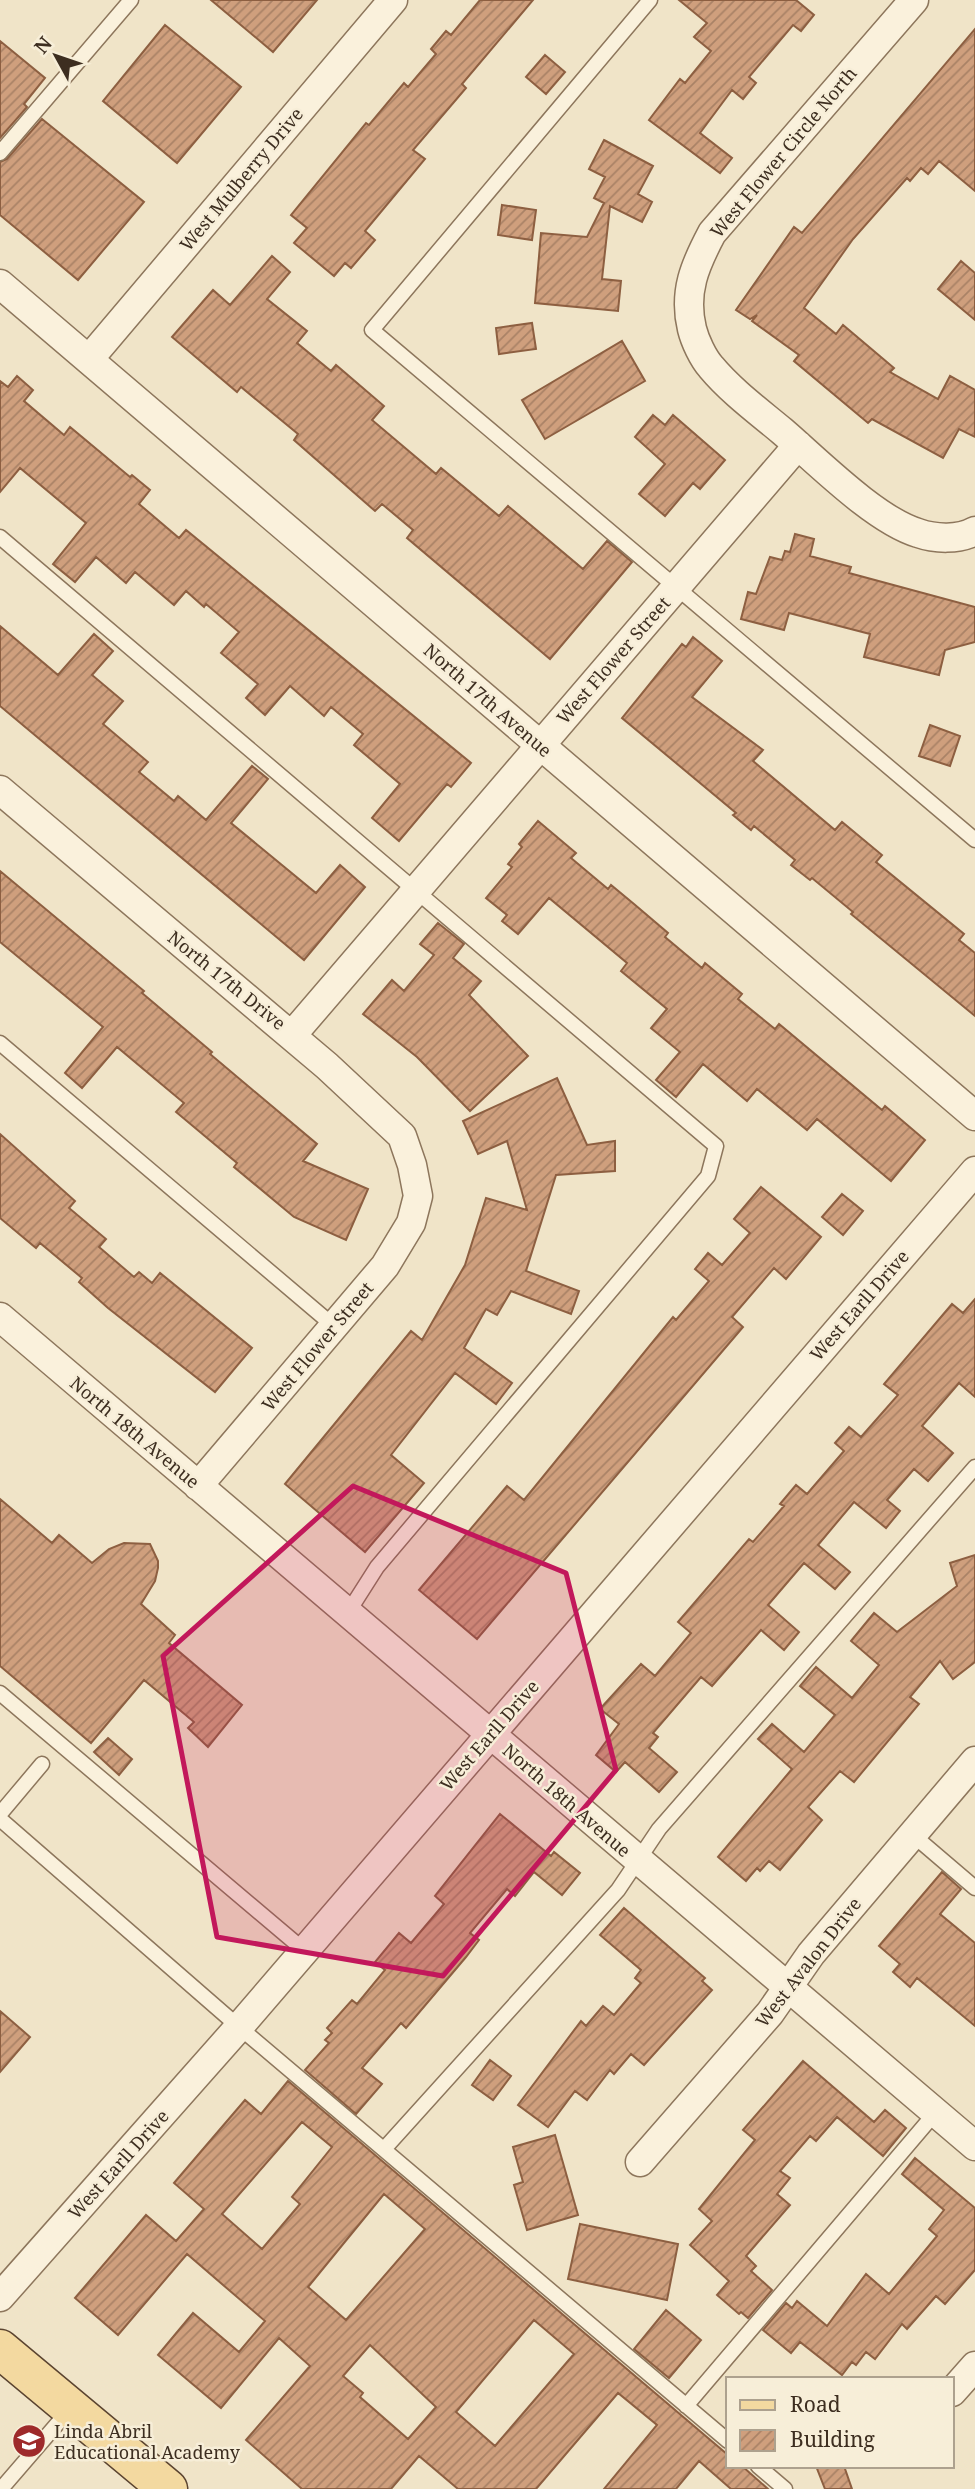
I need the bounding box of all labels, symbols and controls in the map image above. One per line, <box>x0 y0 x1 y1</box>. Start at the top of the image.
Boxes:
north arrow <box>21 21 91 91</box>
text: N <box>28 31 58 59</box>
street label: West Flower Circle North <box>704 62 862 242</box>
street label: West Mulberry Drive <box>174 102 308 256</box>
street label: West Flower Street <box>551 591 675 729</box>
street label: North 17th Avenue <box>419 638 557 762</box>
street label: North 17th Drive <box>163 925 291 1035</box>
street label: West Earll Drive <box>804 1244 914 1366</box>
street label: West Flower Street <box>256 1276 378 1416</box>
street label: North 18th Avenue <box>65 1371 205 1493</box>
street label: West Earll Drive <box>434 1674 544 1796</box>
street label: North 18th Avenue <box>498 1738 636 1862</box>
street label: West Avalon Drive <box>750 1892 866 2032</box>
street label: West Earll Drive <box>62 2104 174 2224</box>
legend <box>726 2377 954 2468</box>
text: Road <box>790 2390 841 2418</box>
place label: Linda Abril Educational Academy <box>54 2419 241 2464</box>
school or university icon: Linda Abril Educational Academy <box>10 2422 48 2460</box>
text: Building <box>790 2425 875 2453</box>

